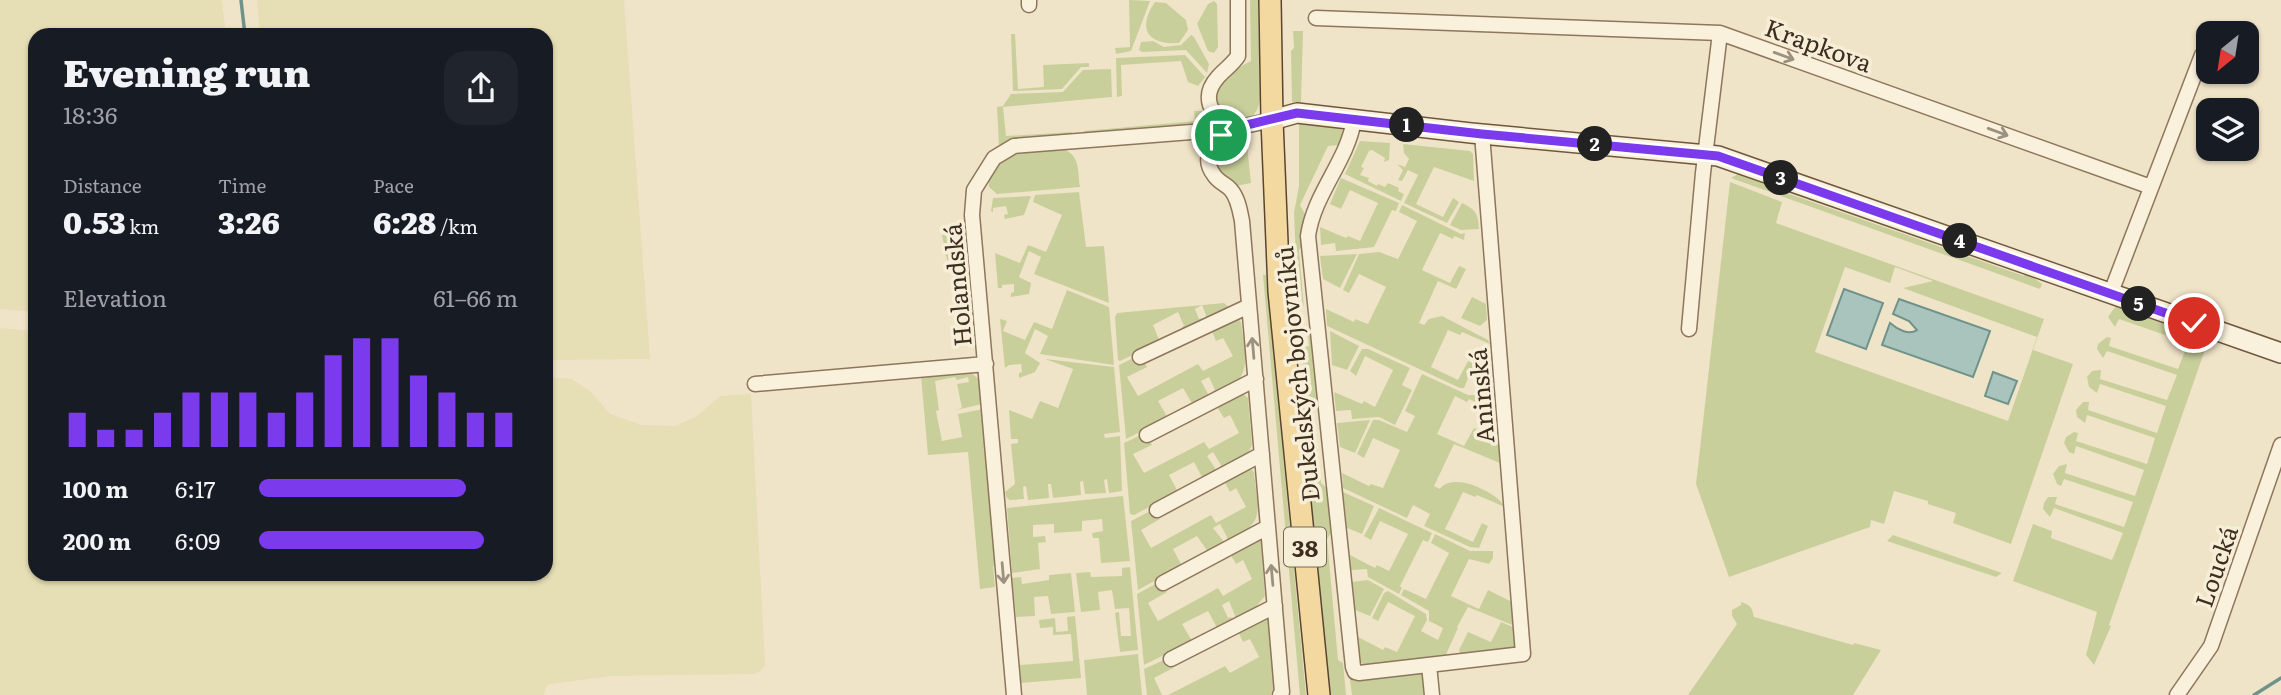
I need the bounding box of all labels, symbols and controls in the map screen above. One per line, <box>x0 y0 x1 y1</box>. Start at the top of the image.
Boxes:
street label: Krapkova <box>1761 8 1877 80</box>
north arrow <box>2196 21 2259 84</box>
map controls <box>2196 21 2259 161</box>
text: Evening run <box>63 42 310 99</box>
button: share <box>444 51 518 125</box>
one-way arrow <box>1772 51 1794 63</box>
text: 18:36 <box>63 97 117 131</box>
button: layers <box>2196 98 2259 161</box>
pin <box>1191 105 1251 165</box>
pin: 1 <box>1390 108 1424 142</box>
text: 1 <box>1403 110 1410 138</box>
icon: arrive <box>1202 116 1240 154</box>
pin: 2 <box>1578 127 1612 162</box>
one-way arrow <box>1987 127 2009 139</box>
text: 2 <box>1589 129 1600 157</box>
pin: 3 <box>1764 160 1798 196</box>
text: 3 <box>1775 163 1786 191</box>
text: Distance <box>63 171 142 199</box>
text: Time <box>218 171 266 199</box>
text: Pace <box>373 171 414 199</box>
text: 0.53 <box>63 199 125 243</box>
text: 3:26 <box>218 199 280 243</box>
text: 6:28 <box>373 199 436 243</box>
text: km <box>125 212 159 240</box>
text: /km <box>436 212 478 240</box>
street label: Holandská <box>933 222 979 348</box>
pin: 4 <box>1942 224 1978 258</box>
text: 4 <box>1954 226 1965 254</box>
street label: Dukelských bojovníků <box>1265 245 1327 503</box>
text: Elevation <box>63 280 167 314</box>
text: 61–66 m <box>433 280 518 314</box>
pin: 5 <box>2122 286 2156 322</box>
text: 5 <box>2133 289 2144 317</box>
pin <box>2164 293 2224 353</box>
icon: check <box>2175 304 2213 342</box>
one-way arrow <box>1246 337 1259 360</box>
street label: Aninská <box>1458 347 1502 445</box>
text: 100 m <box>63 471 128 505</box>
text: 6:17 <box>175 471 215 505</box>
street label: Loucká <box>2185 521 2245 611</box>
text: 200 m <box>63 523 131 557</box>
text: 6:09 <box>175 523 220 557</box>
road number: 38 <box>1284 527 1326 566</box>
one-way arrow <box>997 561 1010 584</box>
one-way arrow <box>1265 564 1278 586</box>

